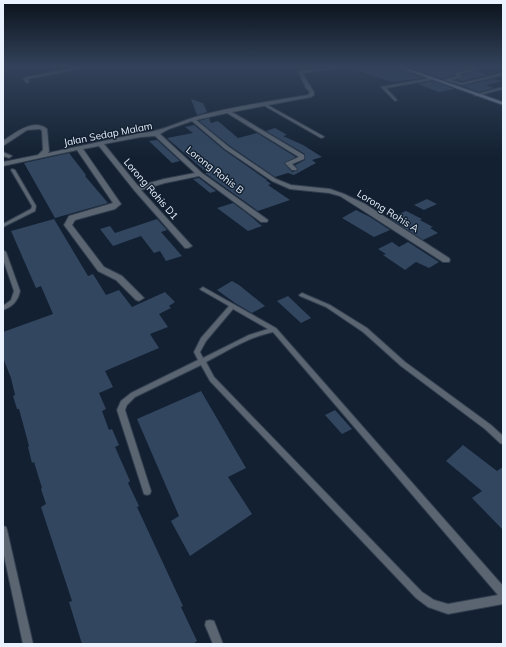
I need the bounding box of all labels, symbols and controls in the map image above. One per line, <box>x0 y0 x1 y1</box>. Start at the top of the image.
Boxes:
street label: Jalan Sedap Malam <box>63 119 154 149</box>
street label: Lorong Rohis B <box>183 143 247 197</box>
street label: Lorong Rohis D1 <box>121 156 181 222</box>
street label: Lorong Rohis A <box>355 187 422 236</box>

